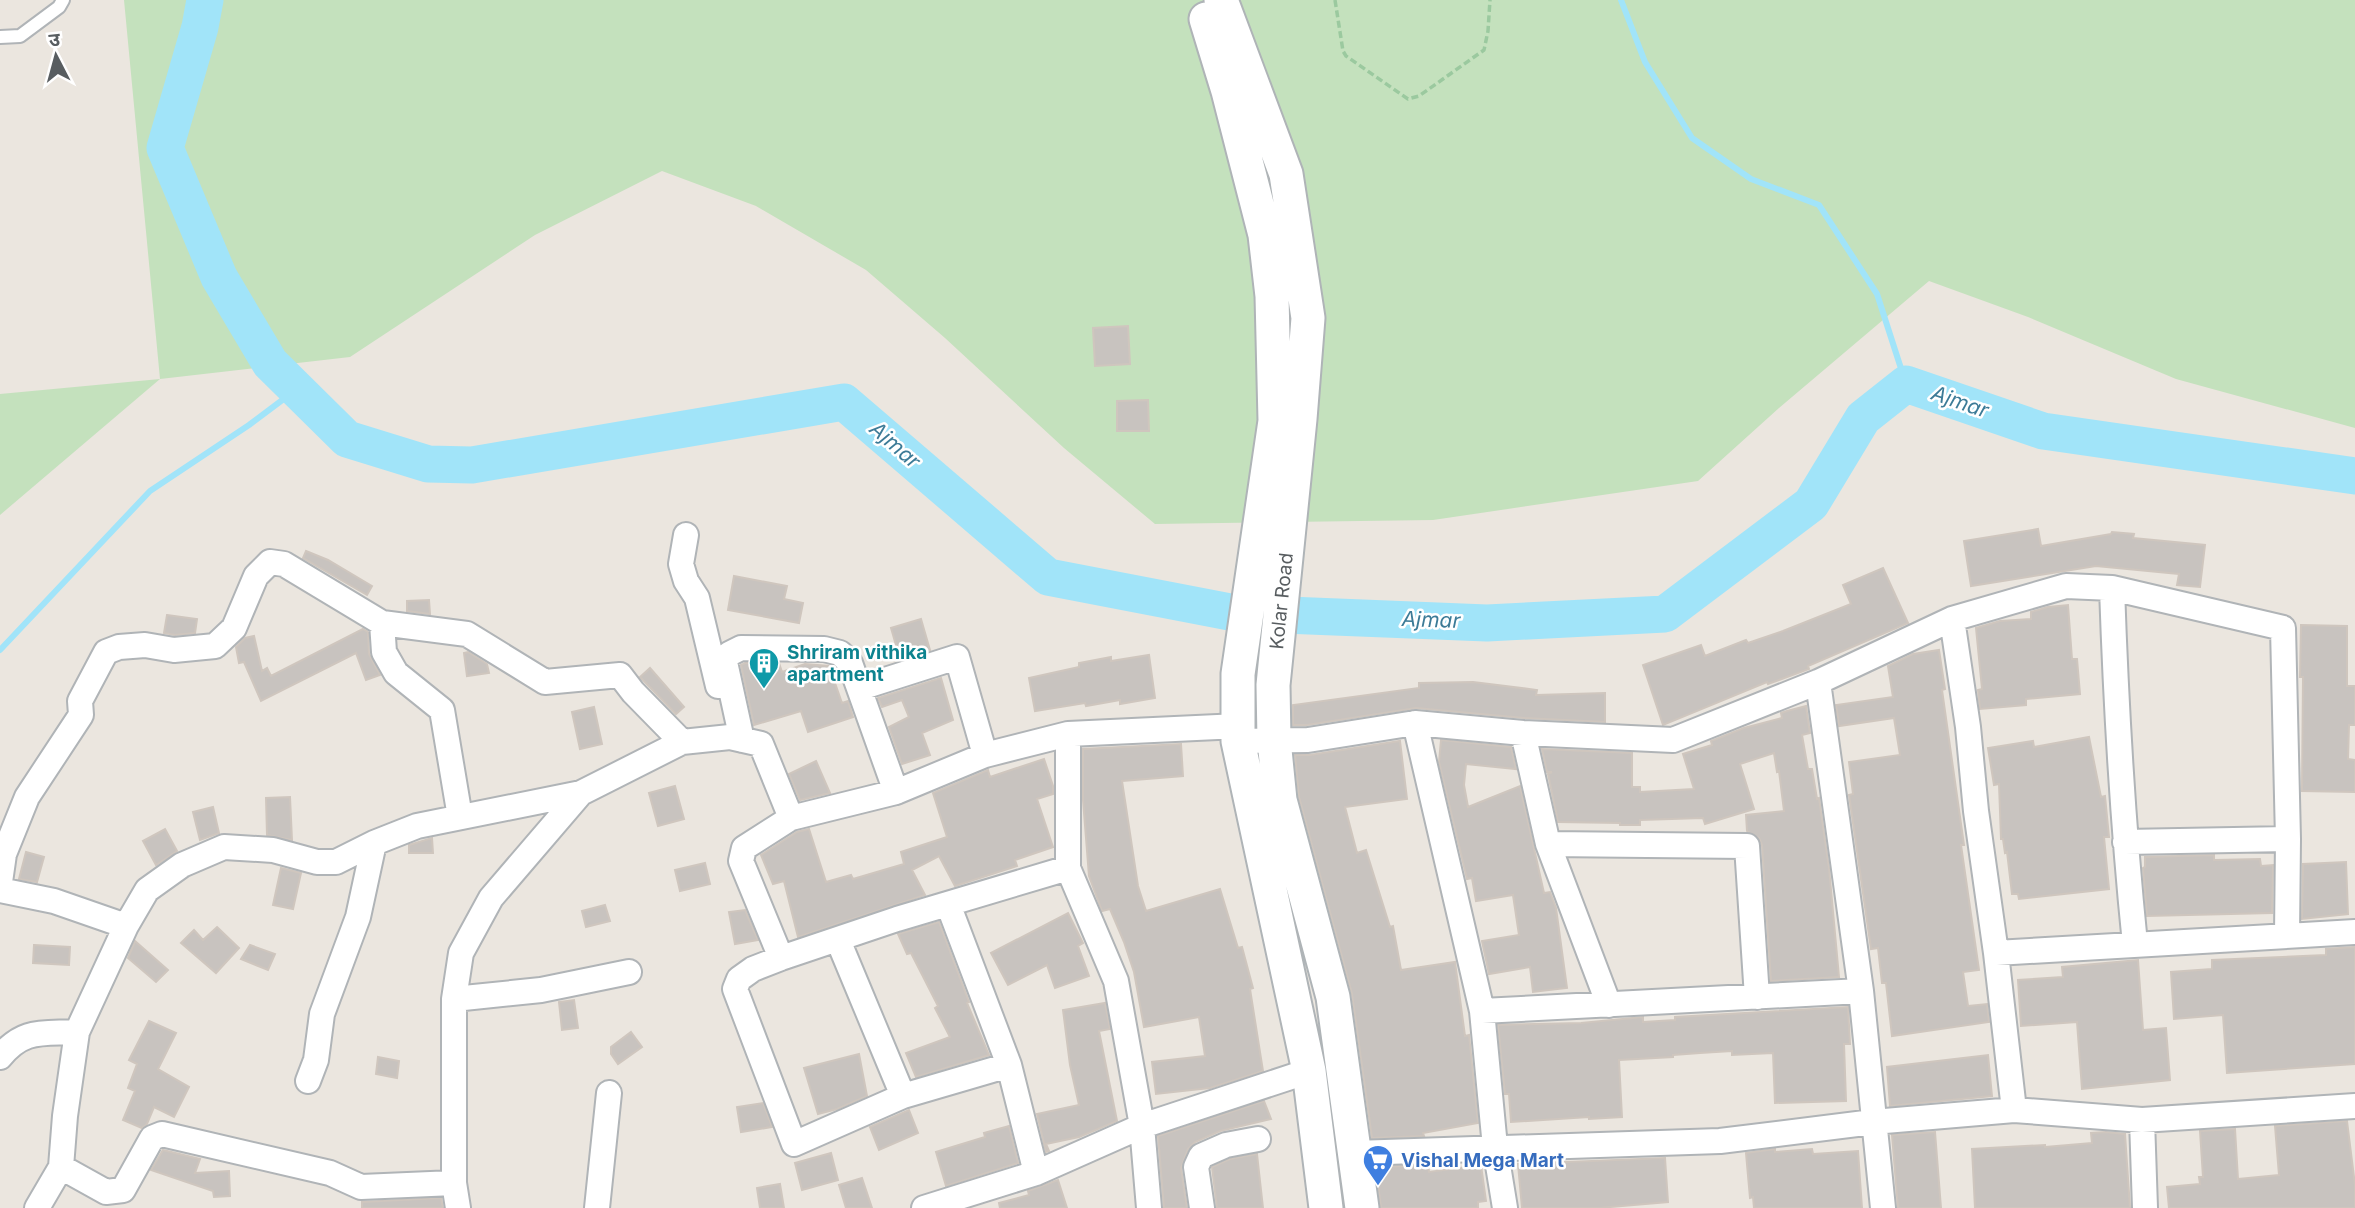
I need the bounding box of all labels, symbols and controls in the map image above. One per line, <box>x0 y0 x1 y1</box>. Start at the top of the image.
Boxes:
north arrow <box>21 21 91 91</box>
text: उ <box>48 27 62 52</box>
water label: Ajmar <box>1927 380 1993 423</box>
water label: Ajmar <box>864 415 927 474</box>
street label: Kolar Road <box>1265 552 1298 650</box>
water label: Ajmar <box>1400 606 1462 633</box>
place label: Shriram vithika apartment <box>787 641 927 686</box>
building icon: Shriram vithika apartment <box>747 646 781 690</box>
supermarket icon: Vishal Mega Mart <box>1361 1143 1395 1187</box>
place label: Vishal Mega Mart <box>1401 1149 1564 1172</box>

